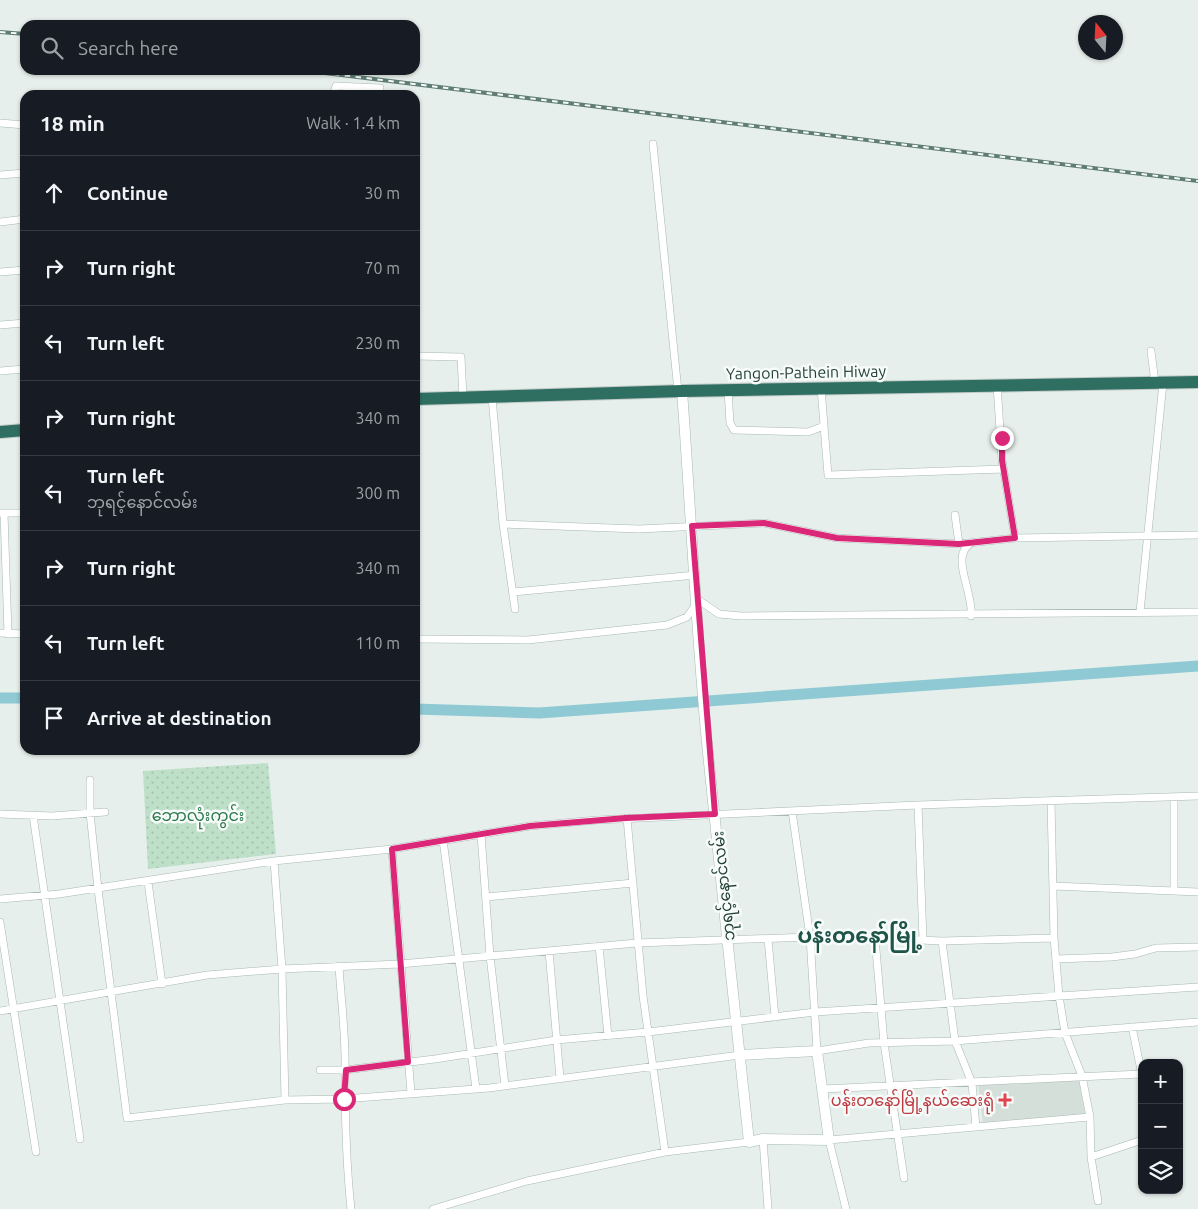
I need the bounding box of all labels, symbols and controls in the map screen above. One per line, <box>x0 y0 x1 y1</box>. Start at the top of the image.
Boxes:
north arrow <box>1078 15 1123 60</box>
search box <box>20 20 420 75</box>
icon: search <box>38 34 66 62</box>
text: Search here <box>78 37 178 59</box>
text: 18 min <box>40 111 105 135</box>
text: Walk · 1.4 km <box>306 114 400 132</box>
icon: ahead <box>40 179 68 207</box>
text: Continue <box>87 182 168 204</box>
text: 30 m <box>364 184 400 202</box>
icon: right <box>40 254 68 282</box>
text: Turn right <box>87 257 175 279</box>
text: 70 m <box>364 259 400 277</box>
icon: left <box>40 329 68 357</box>
text: Turn left <box>87 332 165 354</box>
text: 230 m <box>355 334 400 352</box>
street label: Yangon-Pathein Hiway <box>726 362 887 382</box>
icon: right <box>40 404 68 432</box>
text: Turn right <box>87 407 175 429</box>
text: 340 m <box>355 409 400 427</box>
route end <box>991 427 1014 450</box>
text: Turn left <box>87 465 165 487</box>
icon: left <box>40 479 68 507</box>
text: 300 m <box>355 484 400 502</box>
text: ဘုရင့်နောင်လမ်း <box>87 493 197 511</box>
icon: right <box>40 554 68 582</box>
text: Turn right <box>87 557 175 579</box>
text: 340 m <box>355 559 400 577</box>
icon: left <box>40 629 68 657</box>
text: Turn left <box>87 632 165 654</box>
text: 110 m <box>355 634 400 652</box>
icon: arrive <box>40 704 68 732</box>
text: Arrive at destination <box>87 707 272 729</box>
park label: ဘောလုံးကွင်း <box>152 804 244 830</box>
street label: ဘုရင့်နောင်လမ်း <box>706 830 744 942</box>
district label: ပန်းတနော်မြို့ <box>798 920 923 953</box>
map controls <box>1138 1059 1183 1194</box>
button: + <box>1138 1059 1183 1104</box>
route start <box>333 1088 356 1111</box>
place label: ပန်းတနော်မြို့နယ်ဆေးရုံ <box>831 1089 994 1115</box>
marker: ပန်းတနော်မြို့နယ်ဆေးရုံ <box>998 1093 1012 1107</box>
button: − <box>1138 1104 1183 1149</box>
button: layers <box>1138 1149 1183 1194</box>

